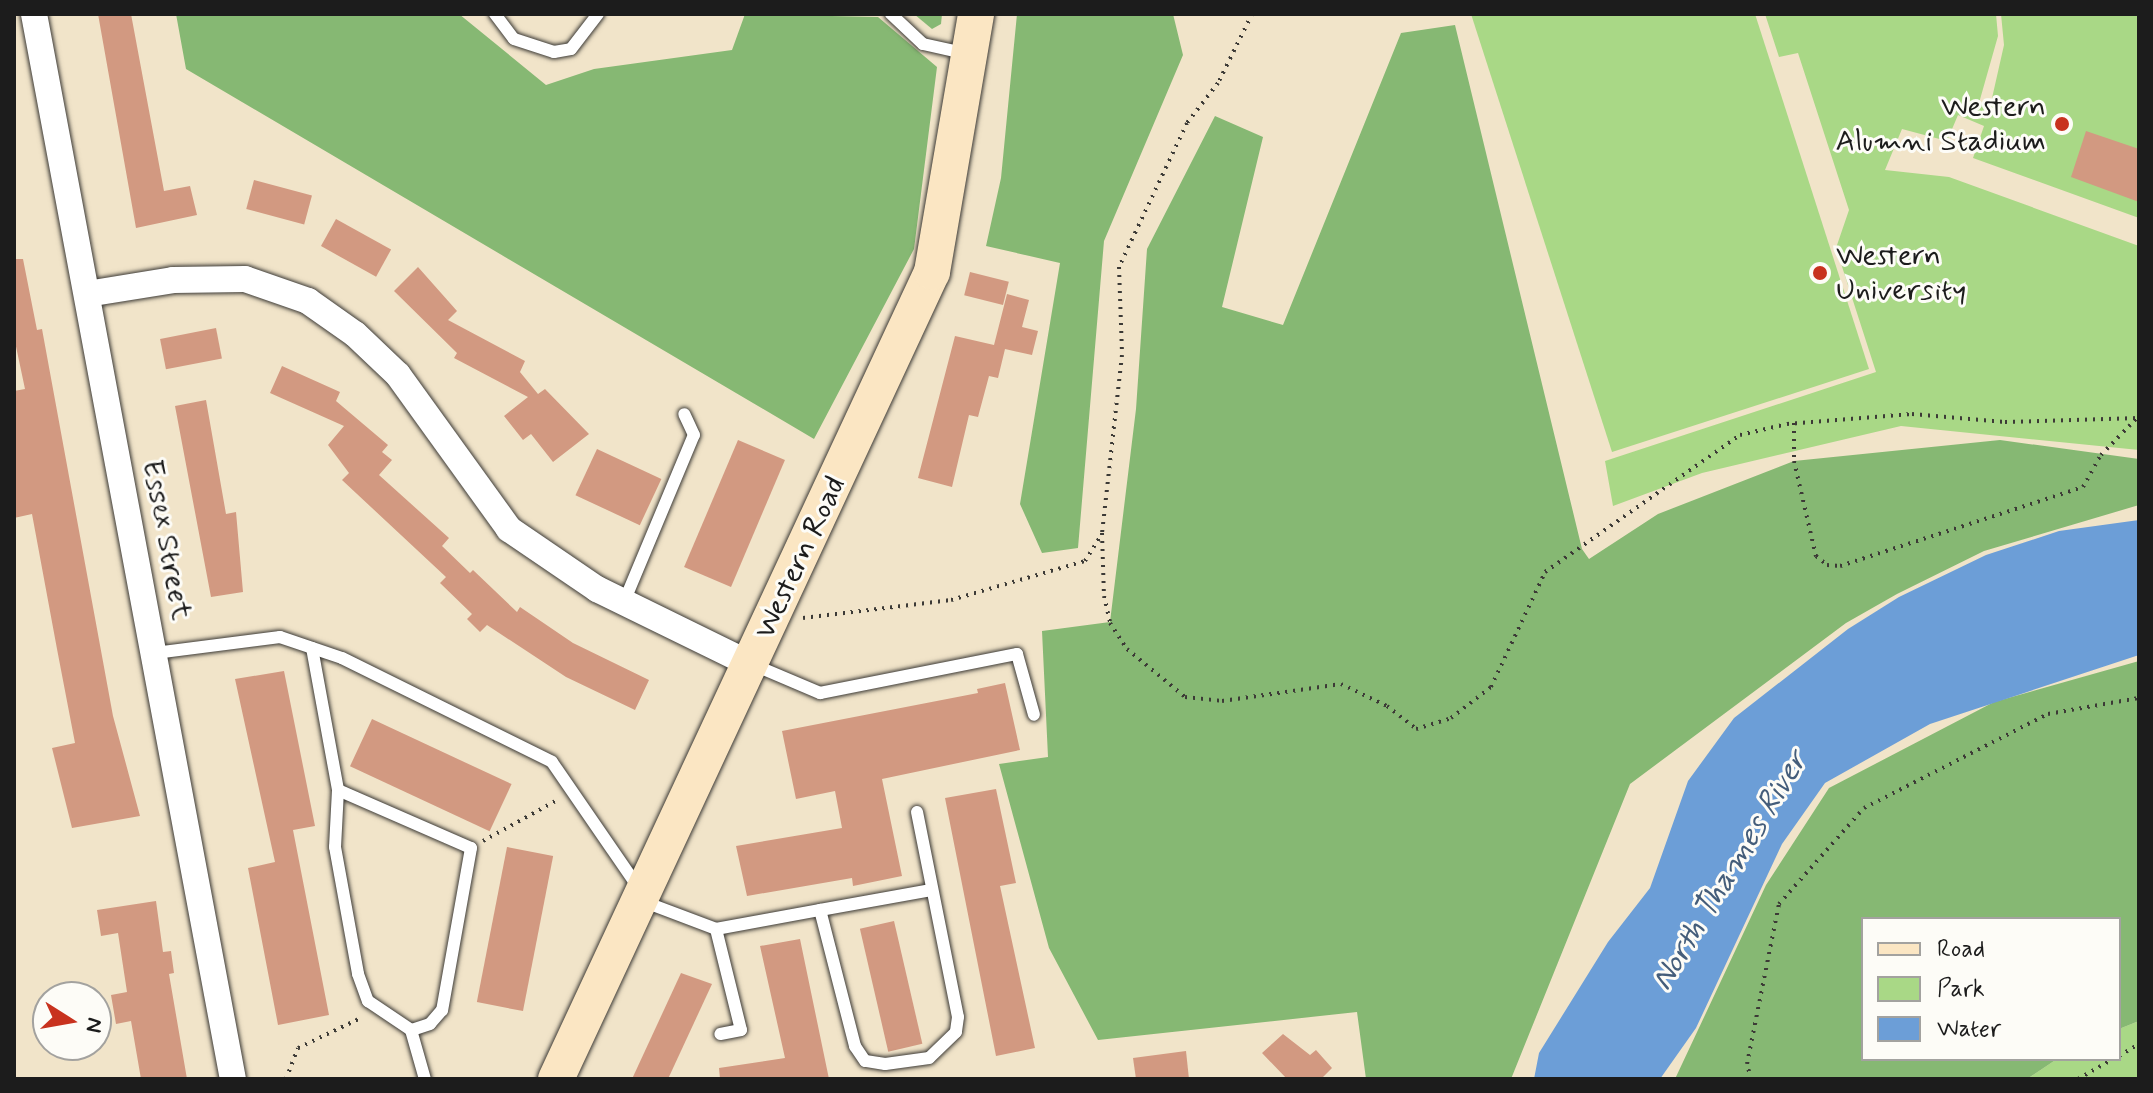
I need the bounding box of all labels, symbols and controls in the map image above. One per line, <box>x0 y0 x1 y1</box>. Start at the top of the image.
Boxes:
place label: Western Alumni Stadium <box>1835 89 2046 160</box>
marker: Western Alumni Stadium <box>2053 115 2071 133</box>
place label: Western University <box>1836 238 1966 308</box>
marker: Western University <box>1811 264 1829 282</box>
street label: Essex Street <box>133 457 199 623</box>
street label: Western Road <box>748 472 854 644</box>
water label: North Thames River <box>1643 743 1817 999</box>
legend <box>1861 917 2121 1061</box>
text: Road <box>1937 934 1985 965</box>
text: Park <box>1937 974 1985 1005</box>
north arrow <box>32 981 112 1061</box>
text: Water <box>1937 1014 2001 1045</box>
text: N <box>78 1015 109 1035</box>

